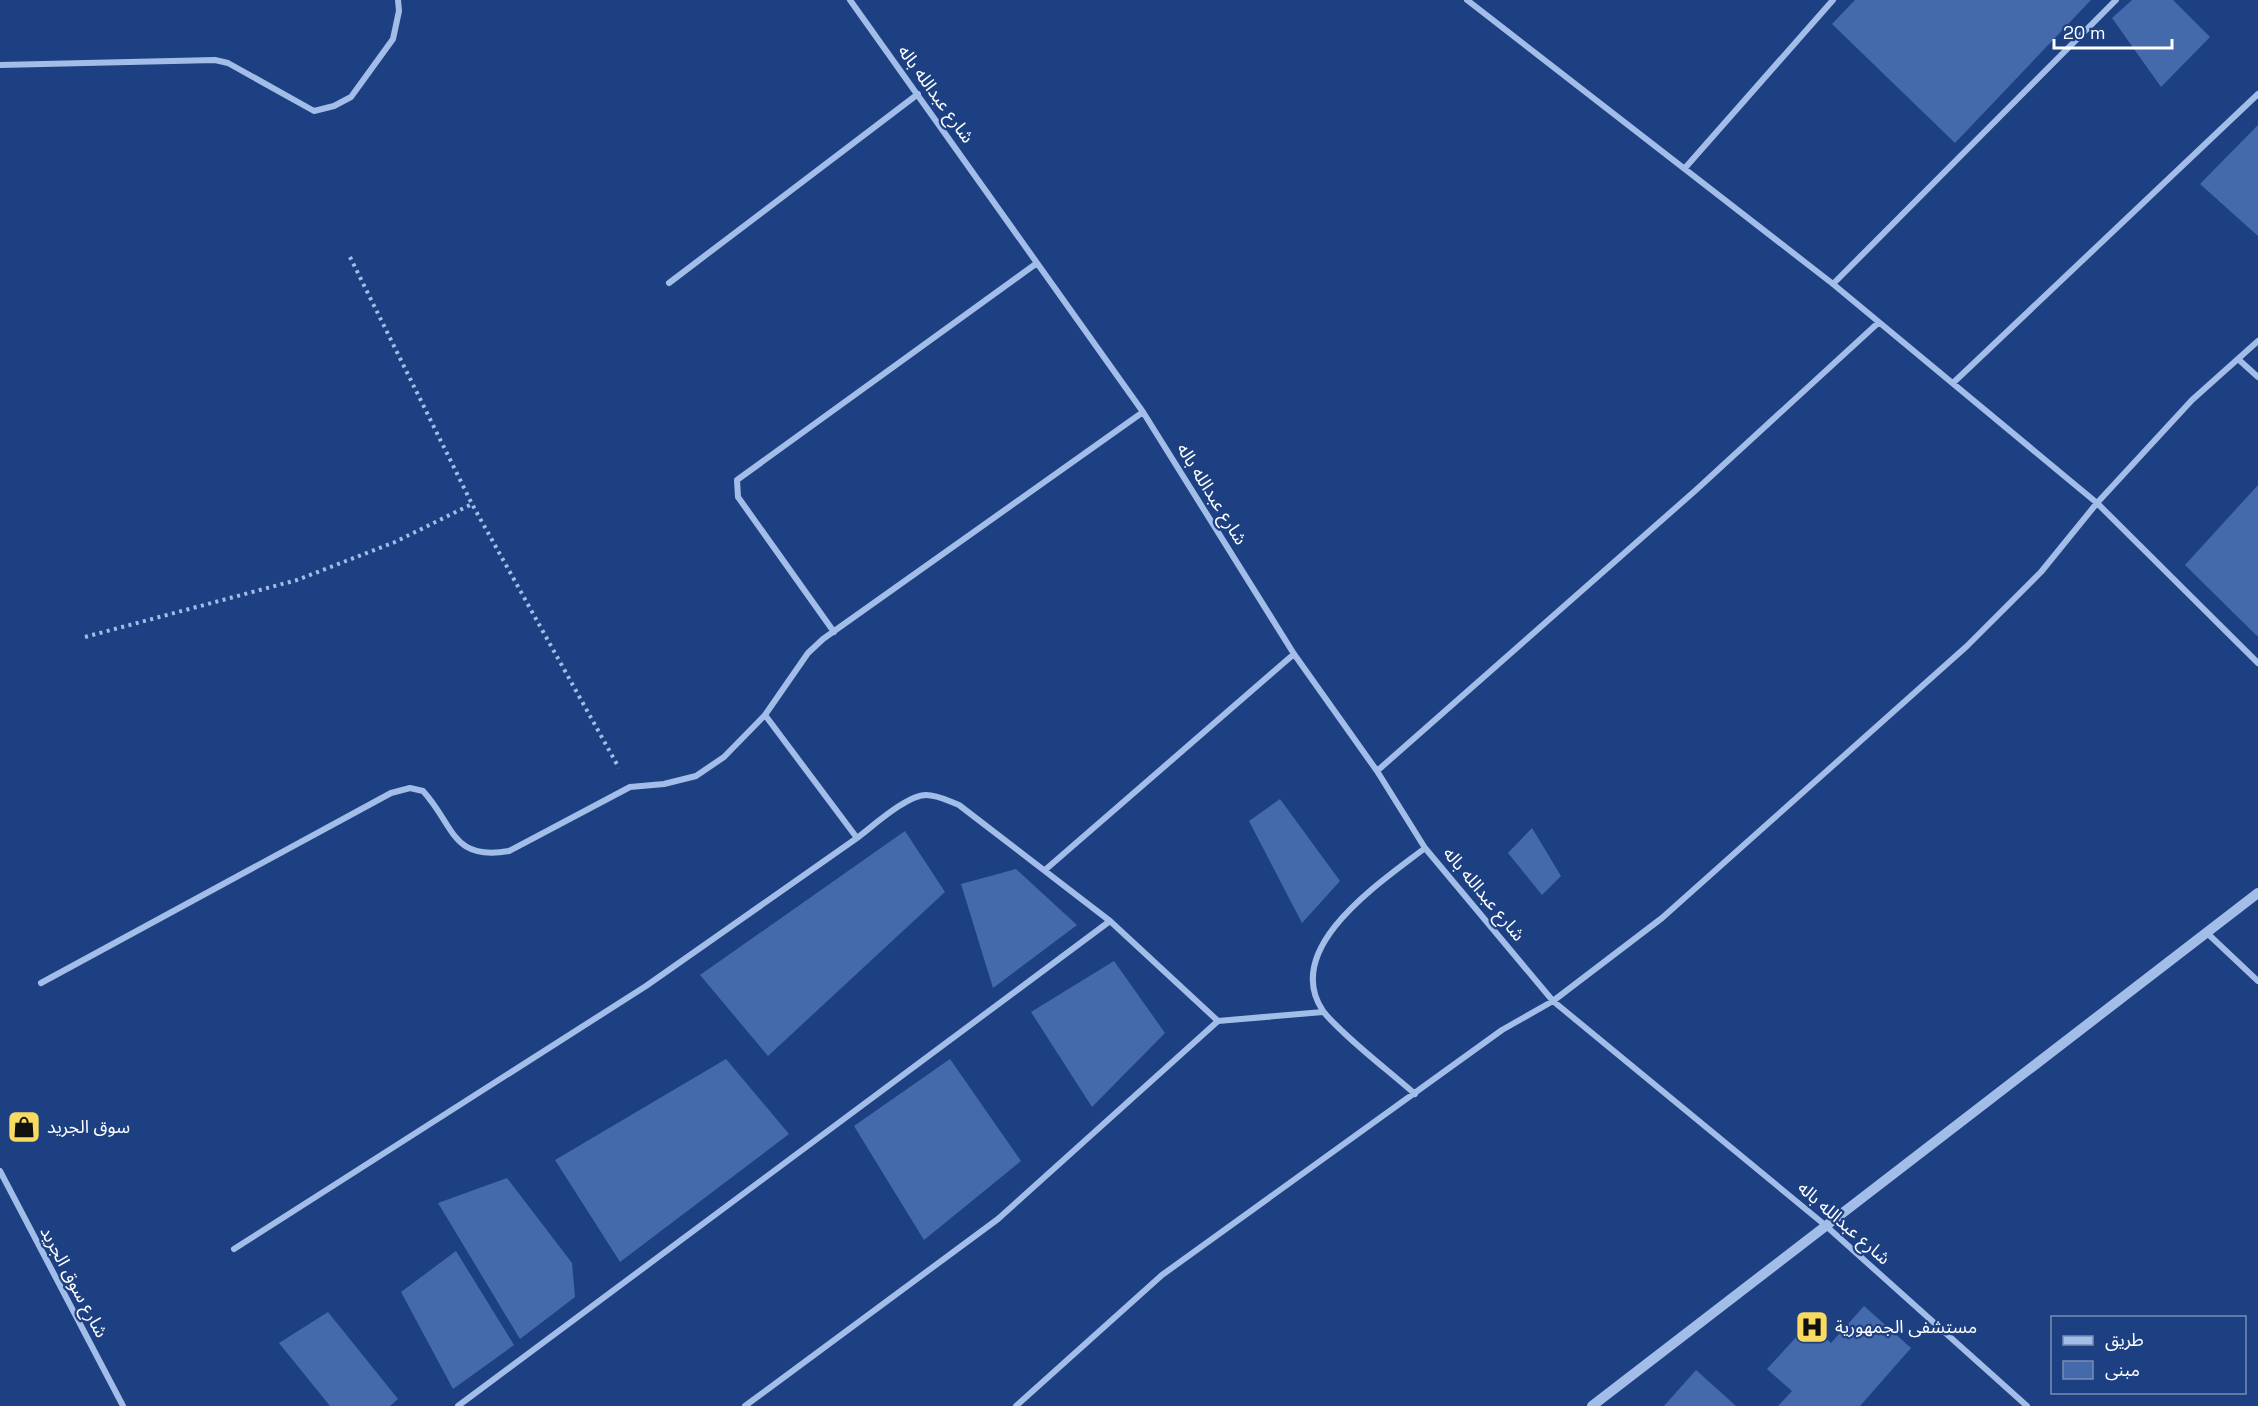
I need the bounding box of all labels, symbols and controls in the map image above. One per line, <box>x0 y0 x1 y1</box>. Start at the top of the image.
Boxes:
scale bar <box>2054 12 2172 50</box>
text: 20 m <box>2063 21 2106 44</box>
street label: شارع عبدالله باله <box>891 40 980 149</box>
street label: شارع عبدالله باله <box>1169 439 1253 551</box>
street label: شارع عبدالله باله <box>1436 842 1530 947</box>
shop icon: سوق الجريد <box>6 1109 42 1145</box>
place label: سوق الجريد <box>47 1115 130 1138</box>
street label: شارع عبدالله باله <box>1791 1176 1896 1272</box>
street label: شارع سوق الجريد <box>33 1222 113 1343</box>
hospital icon: مستشفى الجمهورية <box>1794 1309 1830 1345</box>
place label: مستشفى الجمهورية <box>1835 1315 1977 1338</box>
legend <box>2051 1316 2246 1394</box>
text: طريق <box>2105 1328 2144 1351</box>
text: مبنى <box>2105 1358 2140 1381</box>

